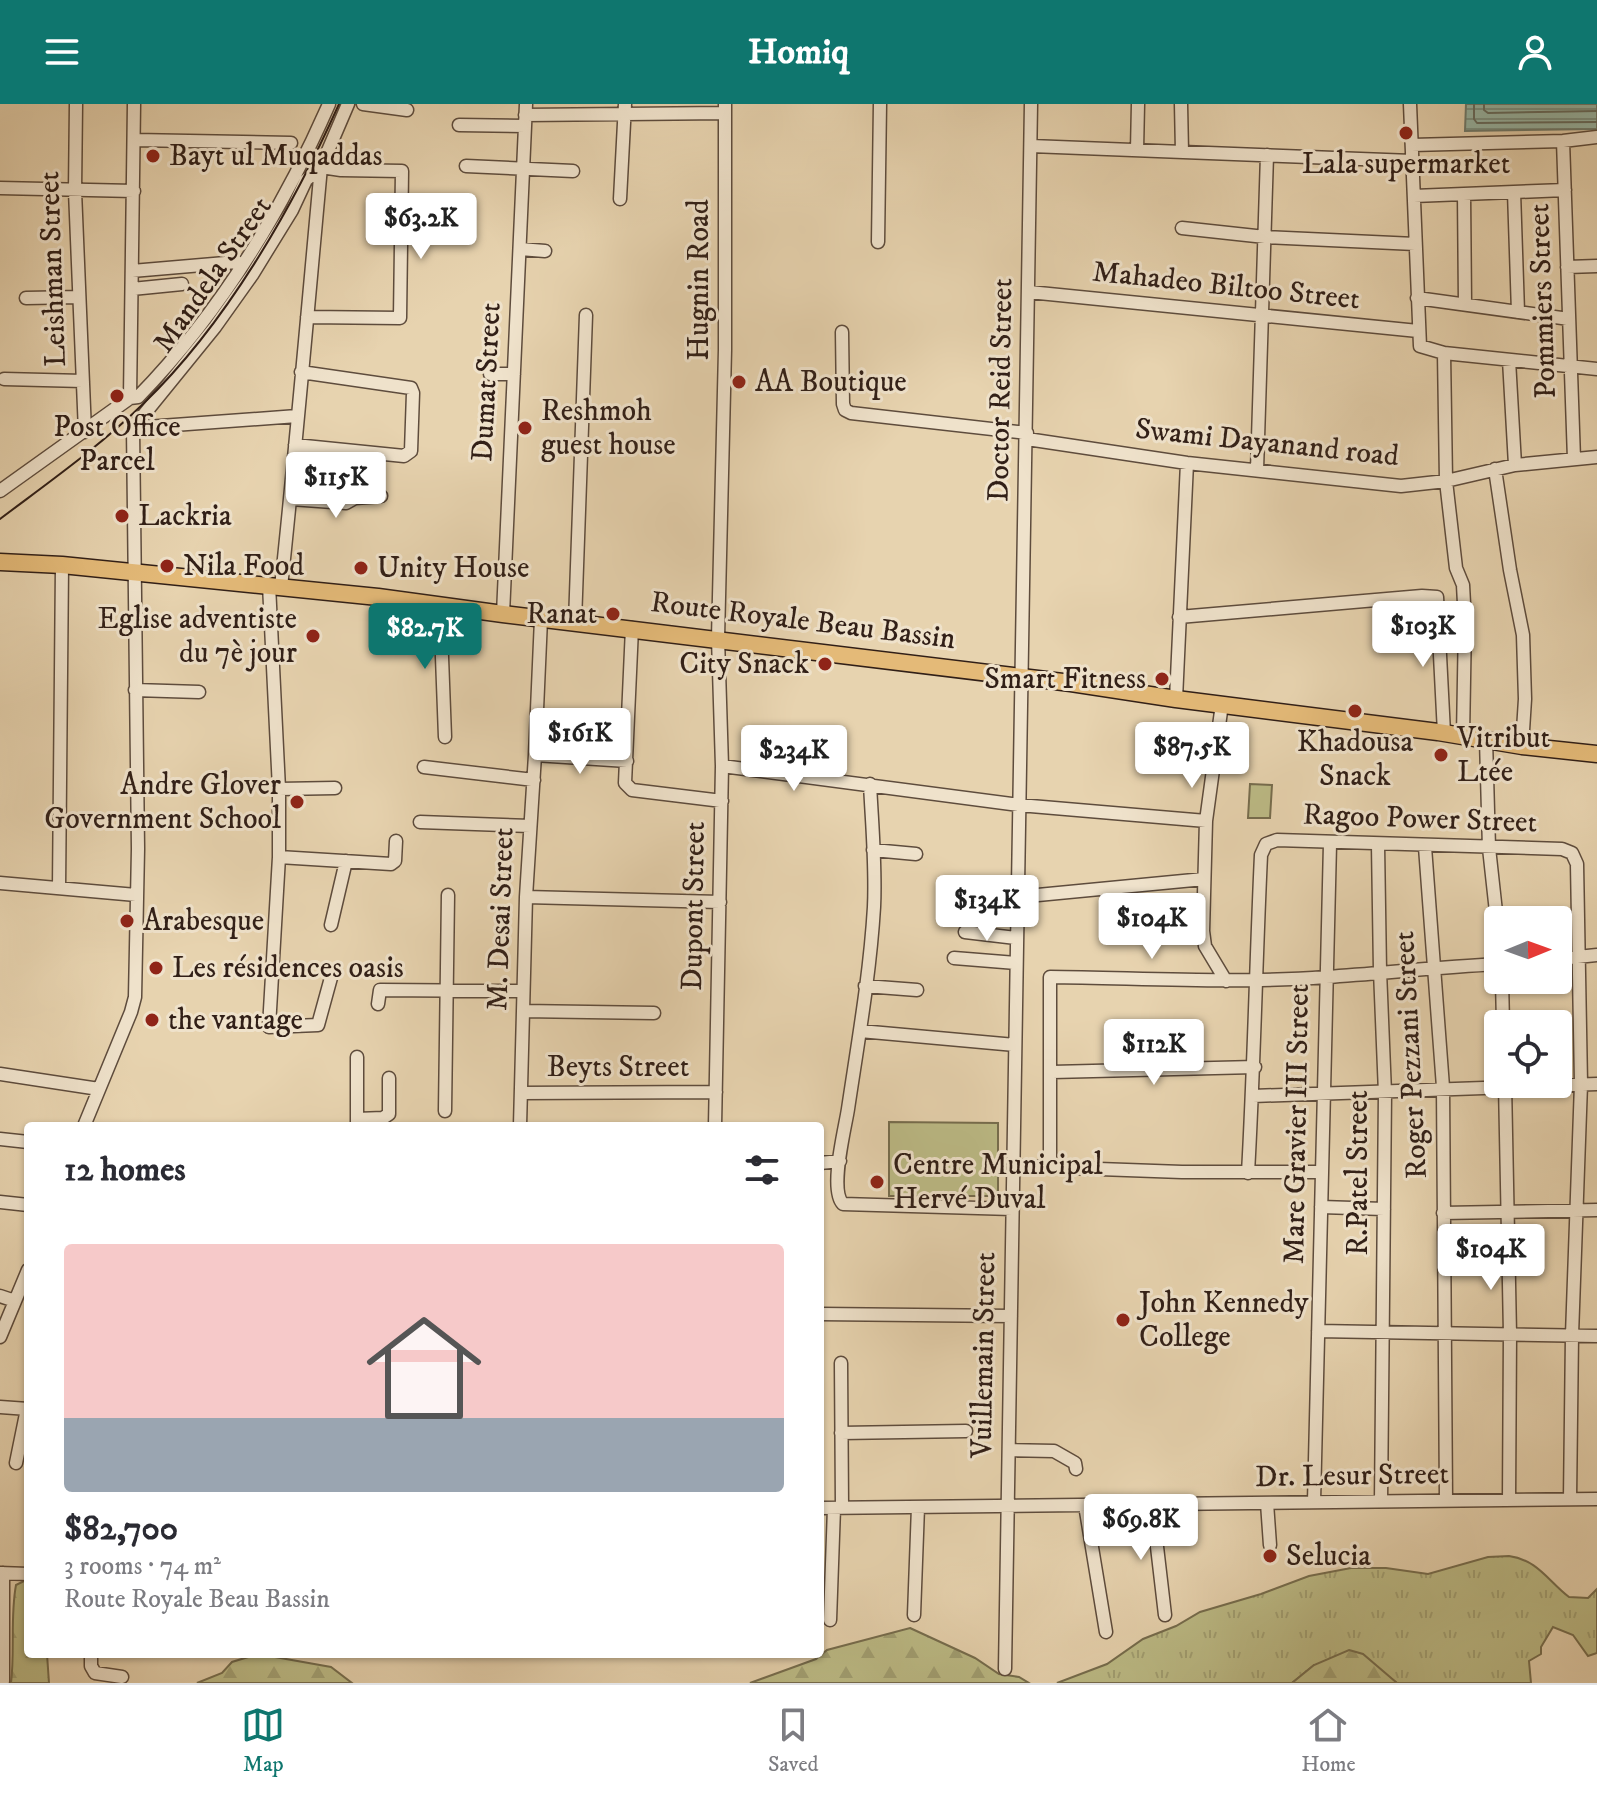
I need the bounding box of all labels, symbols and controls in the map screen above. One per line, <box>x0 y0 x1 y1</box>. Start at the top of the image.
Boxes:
icon: menu <box>40 30 84 74</box>
text: Homiq <box>748 30 849 75</box>
icon: person <box>1513 30 1557 74</box>
marker: Lala supermarket <box>1397 124 1415 142</box>
place label: Bayt ul Muqaddas <box>169 138 383 175</box>
place label: Lala supermarket <box>1302 146 1510 183</box>
marker: Bayt ul Muqaddas <box>144 147 162 165</box>
street label: Leishman Street <box>31 170 75 368</box>
street label: Mandela Street <box>146 190 280 360</box>
pin: $63.2K <box>356 193 486 261</box>
street label: Hugnin Road <box>681 199 718 361</box>
text: $63.2K <box>384 202 458 235</box>
street label: Pommiers Street <box>1521 203 1565 399</box>
street label: Mahadeo Biltoo Street <box>1090 254 1362 318</box>
street label: Doctor Reid Street <box>981 278 1021 502</box>
street label: Dumat Street <box>464 302 510 462</box>
place label: AA Boutique <box>755 364 907 401</box>
marker: AA Boutique <box>730 373 748 391</box>
marker: Post Office Parcel <box>108 387 126 405</box>
place label: Reshmoh guest house <box>541 393 676 464</box>
place label: Post Office Parcel <box>53 409 181 480</box>
street label: Swami Dayanand road <box>1133 411 1401 475</box>
marker: Reshmoh guest house <box>516 419 534 437</box>
pin: $115K <box>280 452 392 520</box>
text: $115K <box>304 461 368 494</box>
place label: Lackria <box>138 498 232 535</box>
marker: Lackria <box>113 507 131 525</box>
place label: Nila Food <box>183 548 304 585</box>
place label: Unity House <box>377 550 529 587</box>
marker: Nila Food <box>158 557 176 575</box>
marker: Unity House <box>352 559 370 577</box>
street label: Route Royale Beau Bassin <box>649 584 958 658</box>
place label: Ranat <box>526 596 597 633</box>
place label: Eglise adventiste du 7è jour <box>98 601 297 672</box>
pin: $103K <box>1367 601 1479 669</box>
pin: $82.7K <box>360 603 490 671</box>
marker: Ranat <box>604 605 622 623</box>
text: $103K <box>1390 610 1456 643</box>
text: $82.7K <box>387 612 463 645</box>
marker: Eglise adventiste du 7è jour <box>304 627 322 645</box>
place label: City Snack <box>679 646 809 683</box>
marker: City Snack <box>816 655 834 673</box>
place label: Smart Fitness <box>984 661 1146 698</box>
marker: Smart Fitness <box>1153 670 1171 688</box>
marker: Khadousa Snack <box>1346 702 1364 720</box>
pin: $161K <box>524 708 636 776</box>
text: $161K <box>548 717 612 750</box>
place label: Vitribut Ltée <box>1456 720 1550 791</box>
pin: $87.5K <box>1127 722 1257 790</box>
place label: Khadousa Snack <box>1297 724 1413 795</box>
pin: $234K <box>738 725 850 793</box>
text: $87.5K <box>1153 731 1231 764</box>
text: $234K <box>759 734 829 767</box>
marker: Vitribut Ltée <box>1432 746 1450 764</box>
place label: Andre Glover Government School <box>44 767 281 838</box>
marker: Andre Glover Government School <box>288 793 306 811</box>
street label: Ragoo Power Street <box>1302 796 1538 842</box>
street label: Dupont Street <box>674 821 714 991</box>
street label: M. Desai Street <box>479 827 523 1011</box>
pin: $134K <box>931 875 1043 943</box>
text: $134K <box>954 884 1020 917</box>
pin: $104K <box>1096 893 1208 961</box>
text: $104K <box>1117 902 1187 935</box>
place label: Arabesque <box>143 903 264 940</box>
north arrow <box>1484 906 1572 994</box>
map controls <box>1484 906 1572 1098</box>
marker: Arabesque <box>118 912 136 930</box>
street label: Roger Pezzani Street <box>1386 930 1436 1180</box>
place label: Les résidences oasis <box>172 950 404 987</box>
marker: Les résidences oasis <box>147 959 165 977</box>
street label: Mare Gravier III Street <box>1276 983 1318 1265</box>
place label: the vantage <box>168 1002 303 1039</box>
button: locate <box>1484 1010 1572 1098</box>
marker: the vantage <box>143 1011 161 1029</box>
pin: $112K <box>1098 1019 1210 1087</box>
text: $112K <box>1122 1028 1186 1061</box>
street label: Beyts Street <box>547 1049 689 1086</box>
street label: R.Patel Street <box>1340 1090 1377 1256</box>
place label: Centre Municipal Hervé Duval <box>893 1147 1103 1218</box>
icon: filters <box>740 1148 784 1192</box>
text: 12 homes <box>64 1149 186 1191</box>
marker: Centre Municipal Hervé Duval <box>868 1173 886 1191</box>
pin: $104K <box>1435 1224 1547 1292</box>
text: $104K <box>1456 1233 1526 1266</box>
street label: Vuillemain Street <box>964 1252 1004 1459</box>
place label: John Kennedy College <box>1136 1285 1309 1356</box>
icon: home <box>352 1296 496 1440</box>
marker: John Kennedy College <box>1114 1311 1132 1329</box>
street label: Dr. Lesur Street <box>1255 1456 1449 1496</box>
pin: $69.8K <box>1076 1494 1206 1562</box>
text: $69.8K <box>1102 1503 1180 1536</box>
text: $82,700 <box>64 1508 178 1550</box>
place label: Selucia <box>1286 1538 1371 1575</box>
marker: Selucia <box>1261 1547 1279 1565</box>
text: 3 rooms · 74 m² <box>64 1550 221 1583</box>
text: Route Royale Beau Bassin <box>64 1583 330 1616</box>
tab: Map <box>241 1703 285 1778</box>
tab: Saved <box>768 1703 819 1778</box>
tab: Home <box>1301 1703 1356 1778</box>

